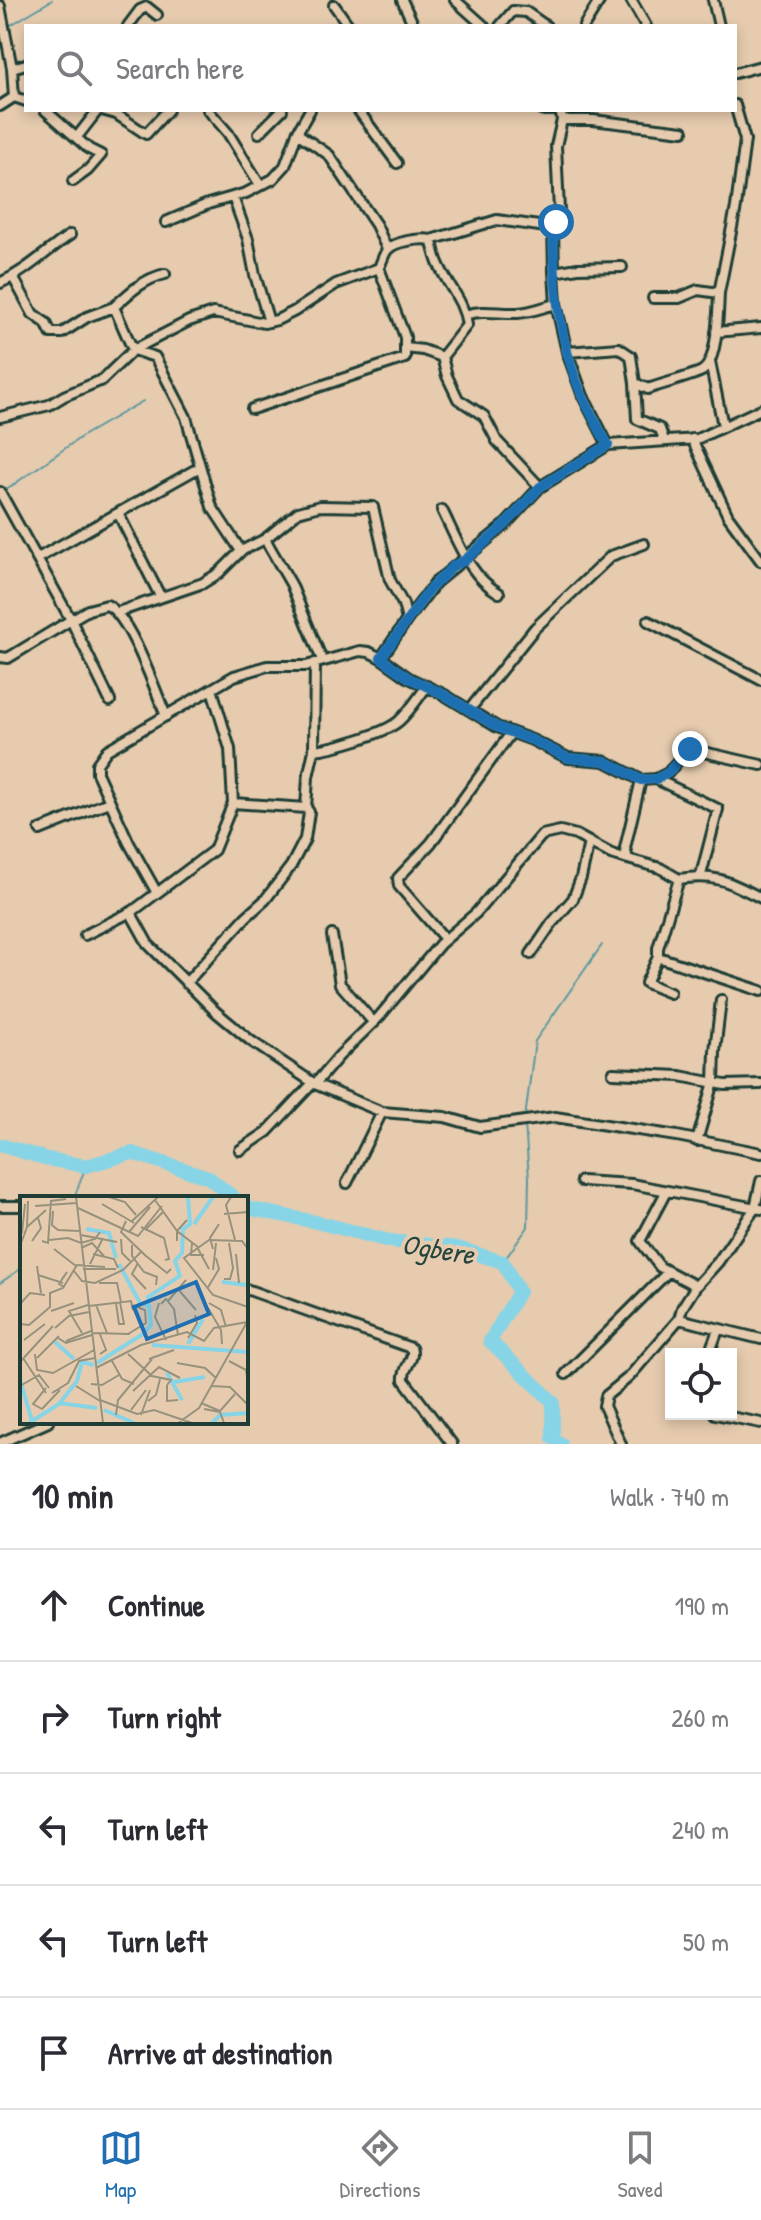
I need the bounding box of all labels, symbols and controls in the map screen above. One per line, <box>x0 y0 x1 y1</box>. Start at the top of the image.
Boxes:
search box <box>24 24 737 112</box>
icon: search <box>52 46 96 90</box>
text: Search here <box>116 48 244 88</box>
route start <box>538 204 574 240</box>
route end <box>672 731 708 767</box>
inset map <box>20 1196 248 1424</box>
water label: Ogbere <box>399 1225 479 1274</box>
map controls <box>665 1348 737 1420</box>
button: locate <box>665 1348 737 1420</box>
text: 10 min <box>32 1473 114 1519</box>
text: Walk · 740 m <box>610 1479 729 1514</box>
icon: ahead <box>32 1583 76 1627</box>
text: Continue <box>108 1585 205 1625</box>
text: 190 m <box>675 1588 729 1623</box>
icon: right <box>32 1695 76 1739</box>
text: Turn right <box>108 1697 221 1737</box>
text: 260 m <box>671 1700 729 1735</box>
icon: left <box>32 1807 76 1851</box>
text: Turn left <box>108 1809 207 1849</box>
text: 240 m <box>672 1812 729 1847</box>
icon: left <box>32 1919 76 1963</box>
text: Turn left <box>108 1921 207 1961</box>
text: 50 m <box>683 1924 729 1959</box>
icon: arrive <box>32 2031 76 2075</box>
text: Arrive at destination <box>108 2033 333 2073</box>
tab: Map <box>99 2126 143 2204</box>
tab: Directions <box>340 2126 421 2204</box>
tab: Saved <box>618 2126 662 2204</box>

